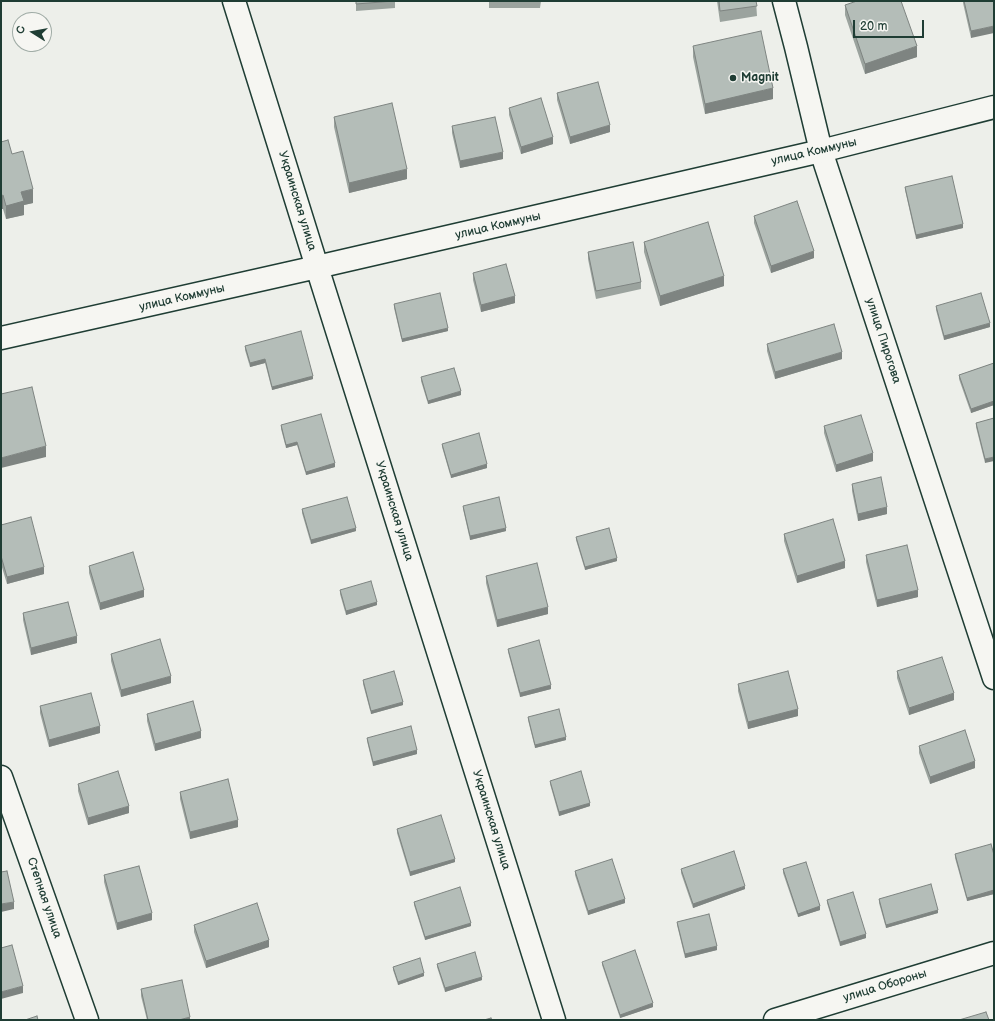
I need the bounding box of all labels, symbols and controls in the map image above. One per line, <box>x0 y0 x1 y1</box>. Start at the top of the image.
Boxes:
north arrow <box>12 12 52 52</box>
scale bar <box>855 12 926 38</box>
text: 20 m <box>860 19 887 34</box>
text: С <box>14 25 28 35</box>
place label: Magnit <box>741 71 779 85</box>
marker: Magnit <box>728 73 738 83</box>
street label: улица Коммуны <box>770 135 858 169</box>
street label: Украинская улица <box>275 149 319 253</box>
street label: улица Коммуны <box>454 209 542 243</box>
street label: улица Коммуны <box>138 281 226 315</box>
street label: улица Пирогова <box>862 296 904 386</box>
street label: Украинская улица <box>372 459 416 563</box>
street label: Украинская улица <box>469 768 513 872</box>
street label: Степная улица <box>23 856 65 940</box>
street label: улица Обороны <box>842 966 928 1006</box>

